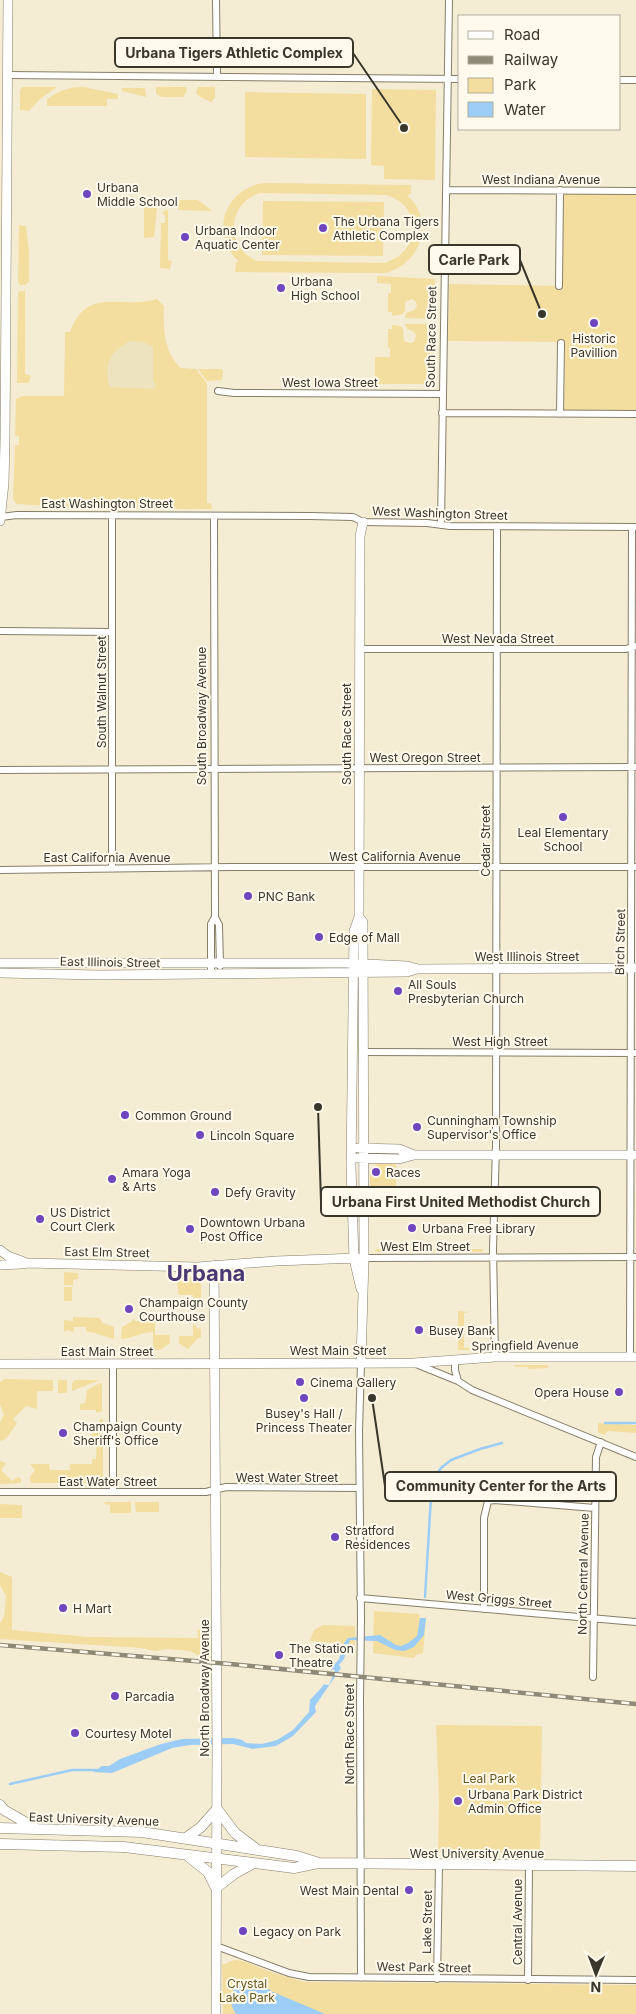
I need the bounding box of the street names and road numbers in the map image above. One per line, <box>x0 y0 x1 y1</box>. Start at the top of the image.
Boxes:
street label: West Indiana Avenue <box>482 172 600 187</box>
street label: South Race Street <box>423 286 439 388</box>
street label: West Iowa Street <box>282 375 378 390</box>
street label: East Washington Street <box>41 496 173 511</box>
street label: West Washington Street <box>372 503 508 523</box>
street label: West Nevada Street <box>442 631 554 646</box>
street label: South Walnut Street <box>94 636 109 748</box>
street label: South Broadway Avenue <box>194 647 209 785</box>
street label: South Race Street <box>339 683 354 785</box>
street label: West Oregon Street <box>369 750 481 765</box>
street label: Cedar Street <box>478 805 493 877</box>
street label: West California Avenue <box>329 849 461 864</box>
street label: East California Avenue <box>43 850 171 865</box>
street label: Birch Street <box>612 909 628 975</box>
street label: West Illinois Street <box>475 949 579 964</box>
street label: East Illinois Street <box>60 954 160 970</box>
street label: West High Street <box>452 1034 548 1049</box>
street label: West Elm Street <box>380 1239 470 1254</box>
street label: East Elm Street <box>64 1244 150 1260</box>
street label: Springfield Avenue <box>471 1337 579 1353</box>
street label: West Main Street <box>290 1343 386 1358</box>
street label: East Main Street <box>61 1344 153 1359</box>
street label: West Water Street <box>236 1470 338 1485</box>
street label: East Water Street <box>59 1474 157 1489</box>
street label: North Central Avenue <box>574 1513 592 1635</box>
street label: West Griggs Street <box>445 1587 553 1611</box>
street label: North Broadway Avenue <box>197 1619 212 1757</box>
street label: North Race Street <box>342 1684 357 1784</box>
street label: East University Avenue <box>29 1809 159 1829</box>
street label: West University Avenue <box>410 1846 544 1861</box>
street label: Central Avenue <box>510 1879 525 1965</box>
street label: Lake Street <box>419 1890 435 1954</box>
street label: West Park Street <box>376 1959 472 1975</box>

